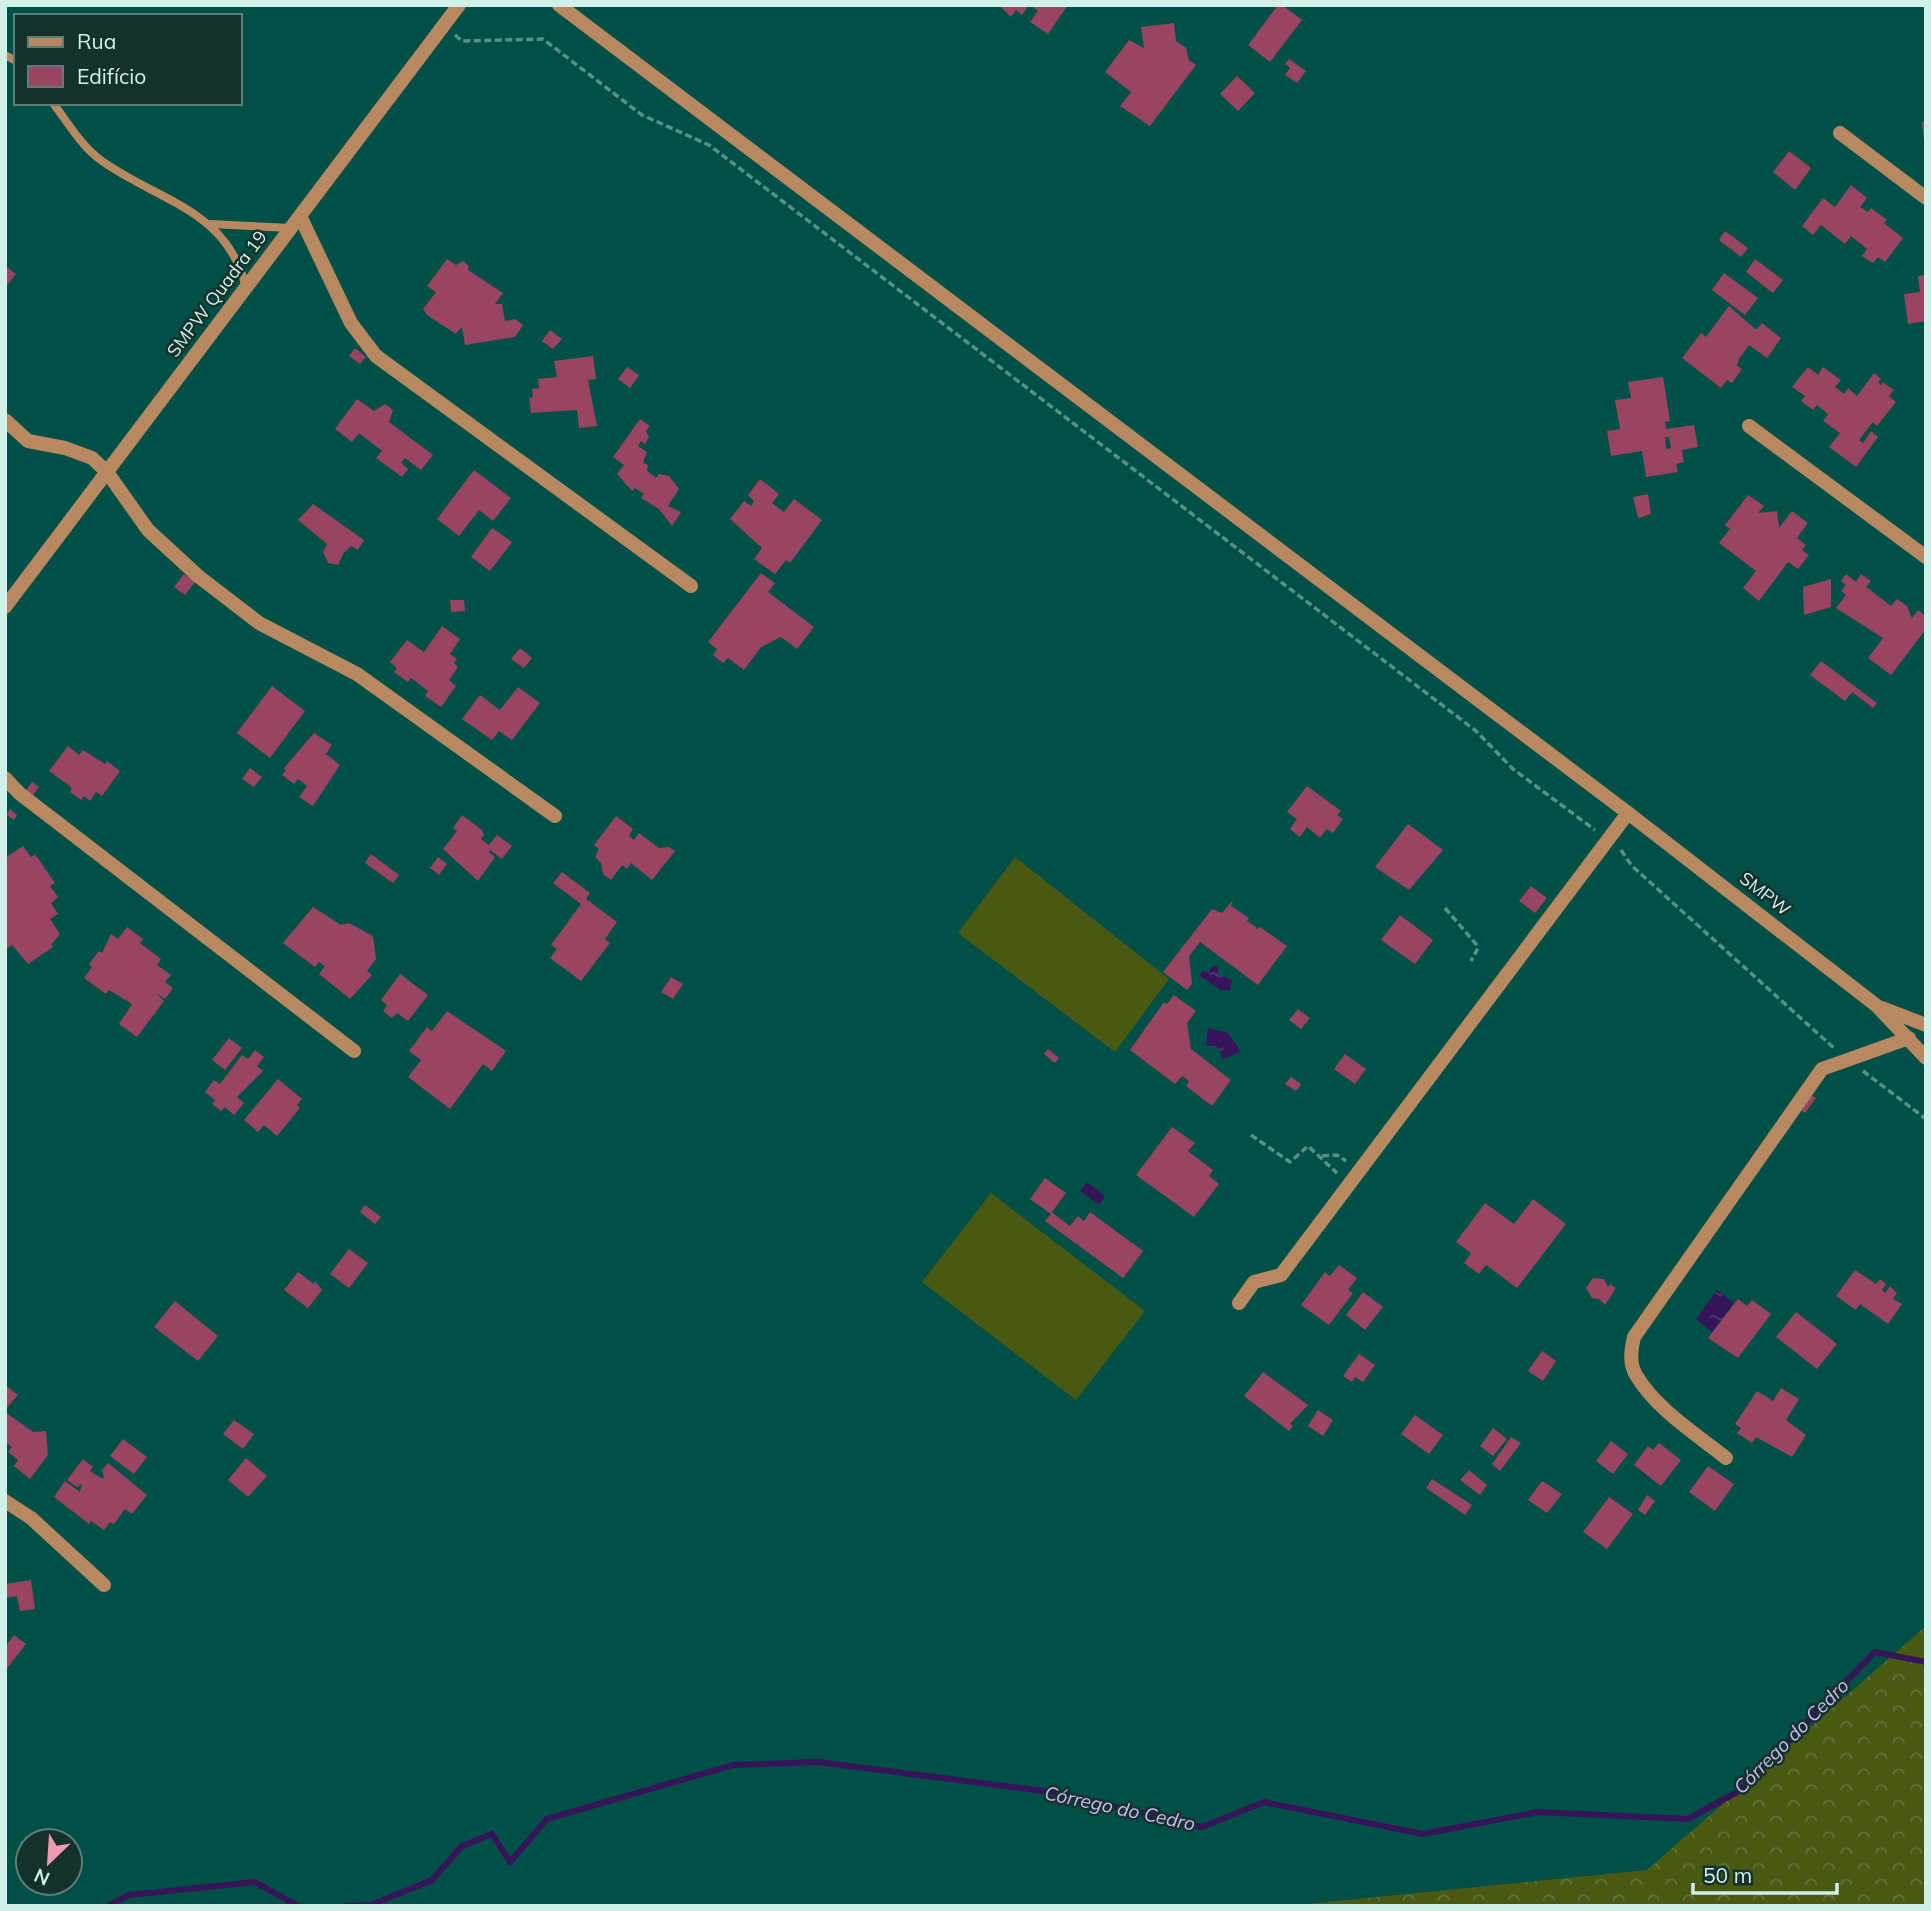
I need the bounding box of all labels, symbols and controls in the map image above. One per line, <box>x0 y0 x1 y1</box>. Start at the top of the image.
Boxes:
legend <box>14 14 242 105</box>
text: Rua <box>77 28 116 54</box>
text: Edifício <box>77 63 146 89</box>
street label: SMPW Quadra 19 <box>162 226 272 362</box>
street label: SMPW <box>1735 867 1795 921</box>
water label: Córrego do Cedro <box>1728 1673 1854 1799</box>
water label: Córrego do Cedro <box>1043 1780 1198 1836</box>
north arrow <box>14 1827 84 1897</box>
scale bar <box>1693 1852 1836 1896</box>
text: 50 m <box>1703 1862 1752 1888</box>
text: N <box>30 1863 53 1891</box>

